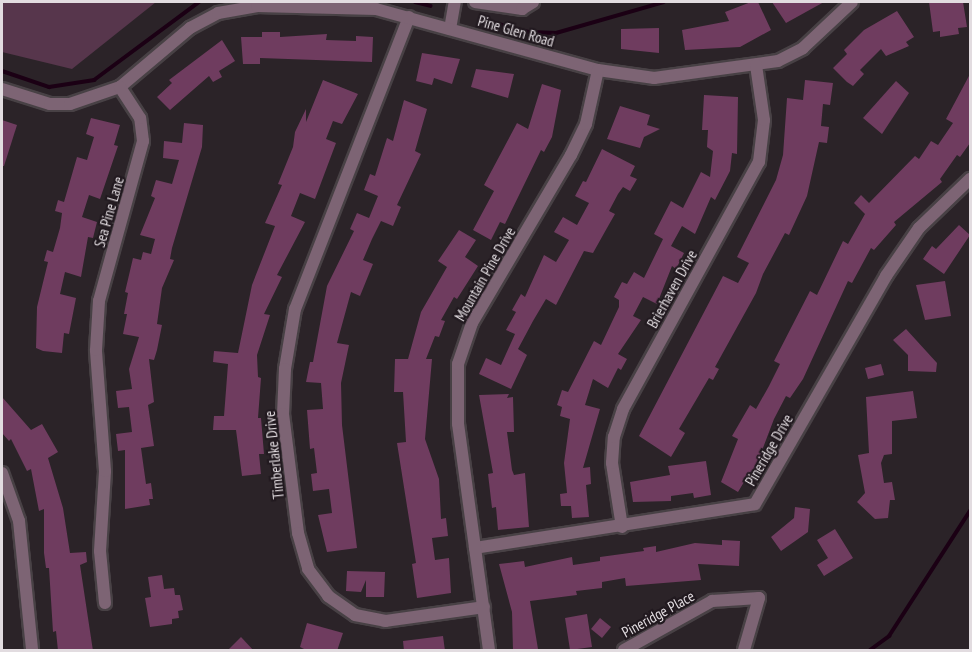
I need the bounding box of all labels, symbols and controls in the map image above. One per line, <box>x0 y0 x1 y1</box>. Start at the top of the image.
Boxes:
street label: Pine Glen Road <box>476 12 556 50</box>
street label: Sea Pine Lane <box>90 175 128 249</box>
street label: Mountain Pine Drive <box>451 224 519 324</box>
street label: Brierhaven Drive <box>643 247 701 331</box>
street label: Timberlake Drive <box>260 410 288 500</box>
street label: Pineridge Drive <box>741 411 797 489</box>
street label: Pineridge Place <box>619 587 697 641</box>

